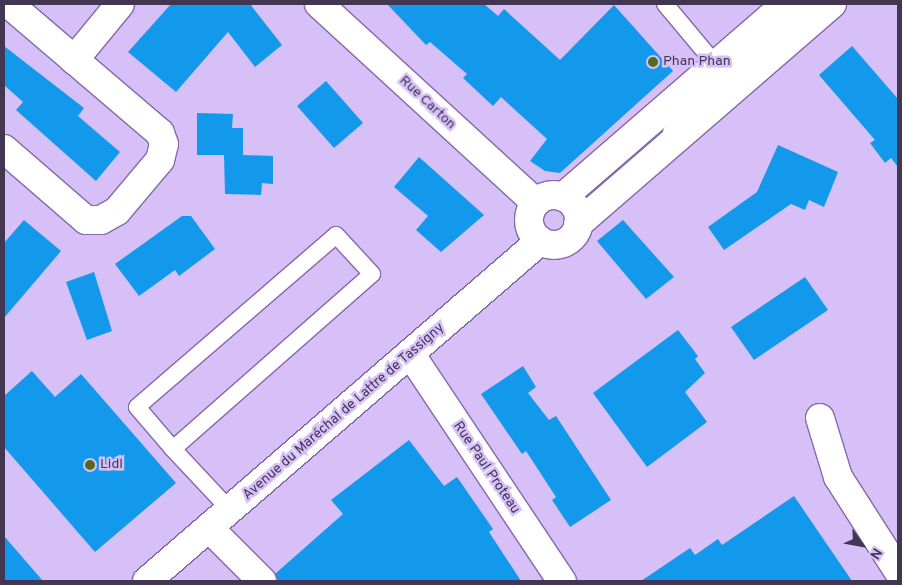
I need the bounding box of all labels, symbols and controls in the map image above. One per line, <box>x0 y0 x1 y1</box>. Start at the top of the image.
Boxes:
place label: Phan Phan <box>663 54 731 70</box>
marker: Phan Phan <box>647 56 659 68</box>
street label: Rue Carton <box>395 73 459 133</box>
street label: Avenue du Maréchal de Lattre de Tassigny <box>240 320 448 504</box>
street label: Rue Paul Proteau <box>449 419 523 517</box>
place label: Lidl <box>100 457 123 473</box>
marker: Lidl <box>84 459 96 471</box>
north arrow <box>837 520 887 570</box>
text: N <box>865 544 885 562</box>

